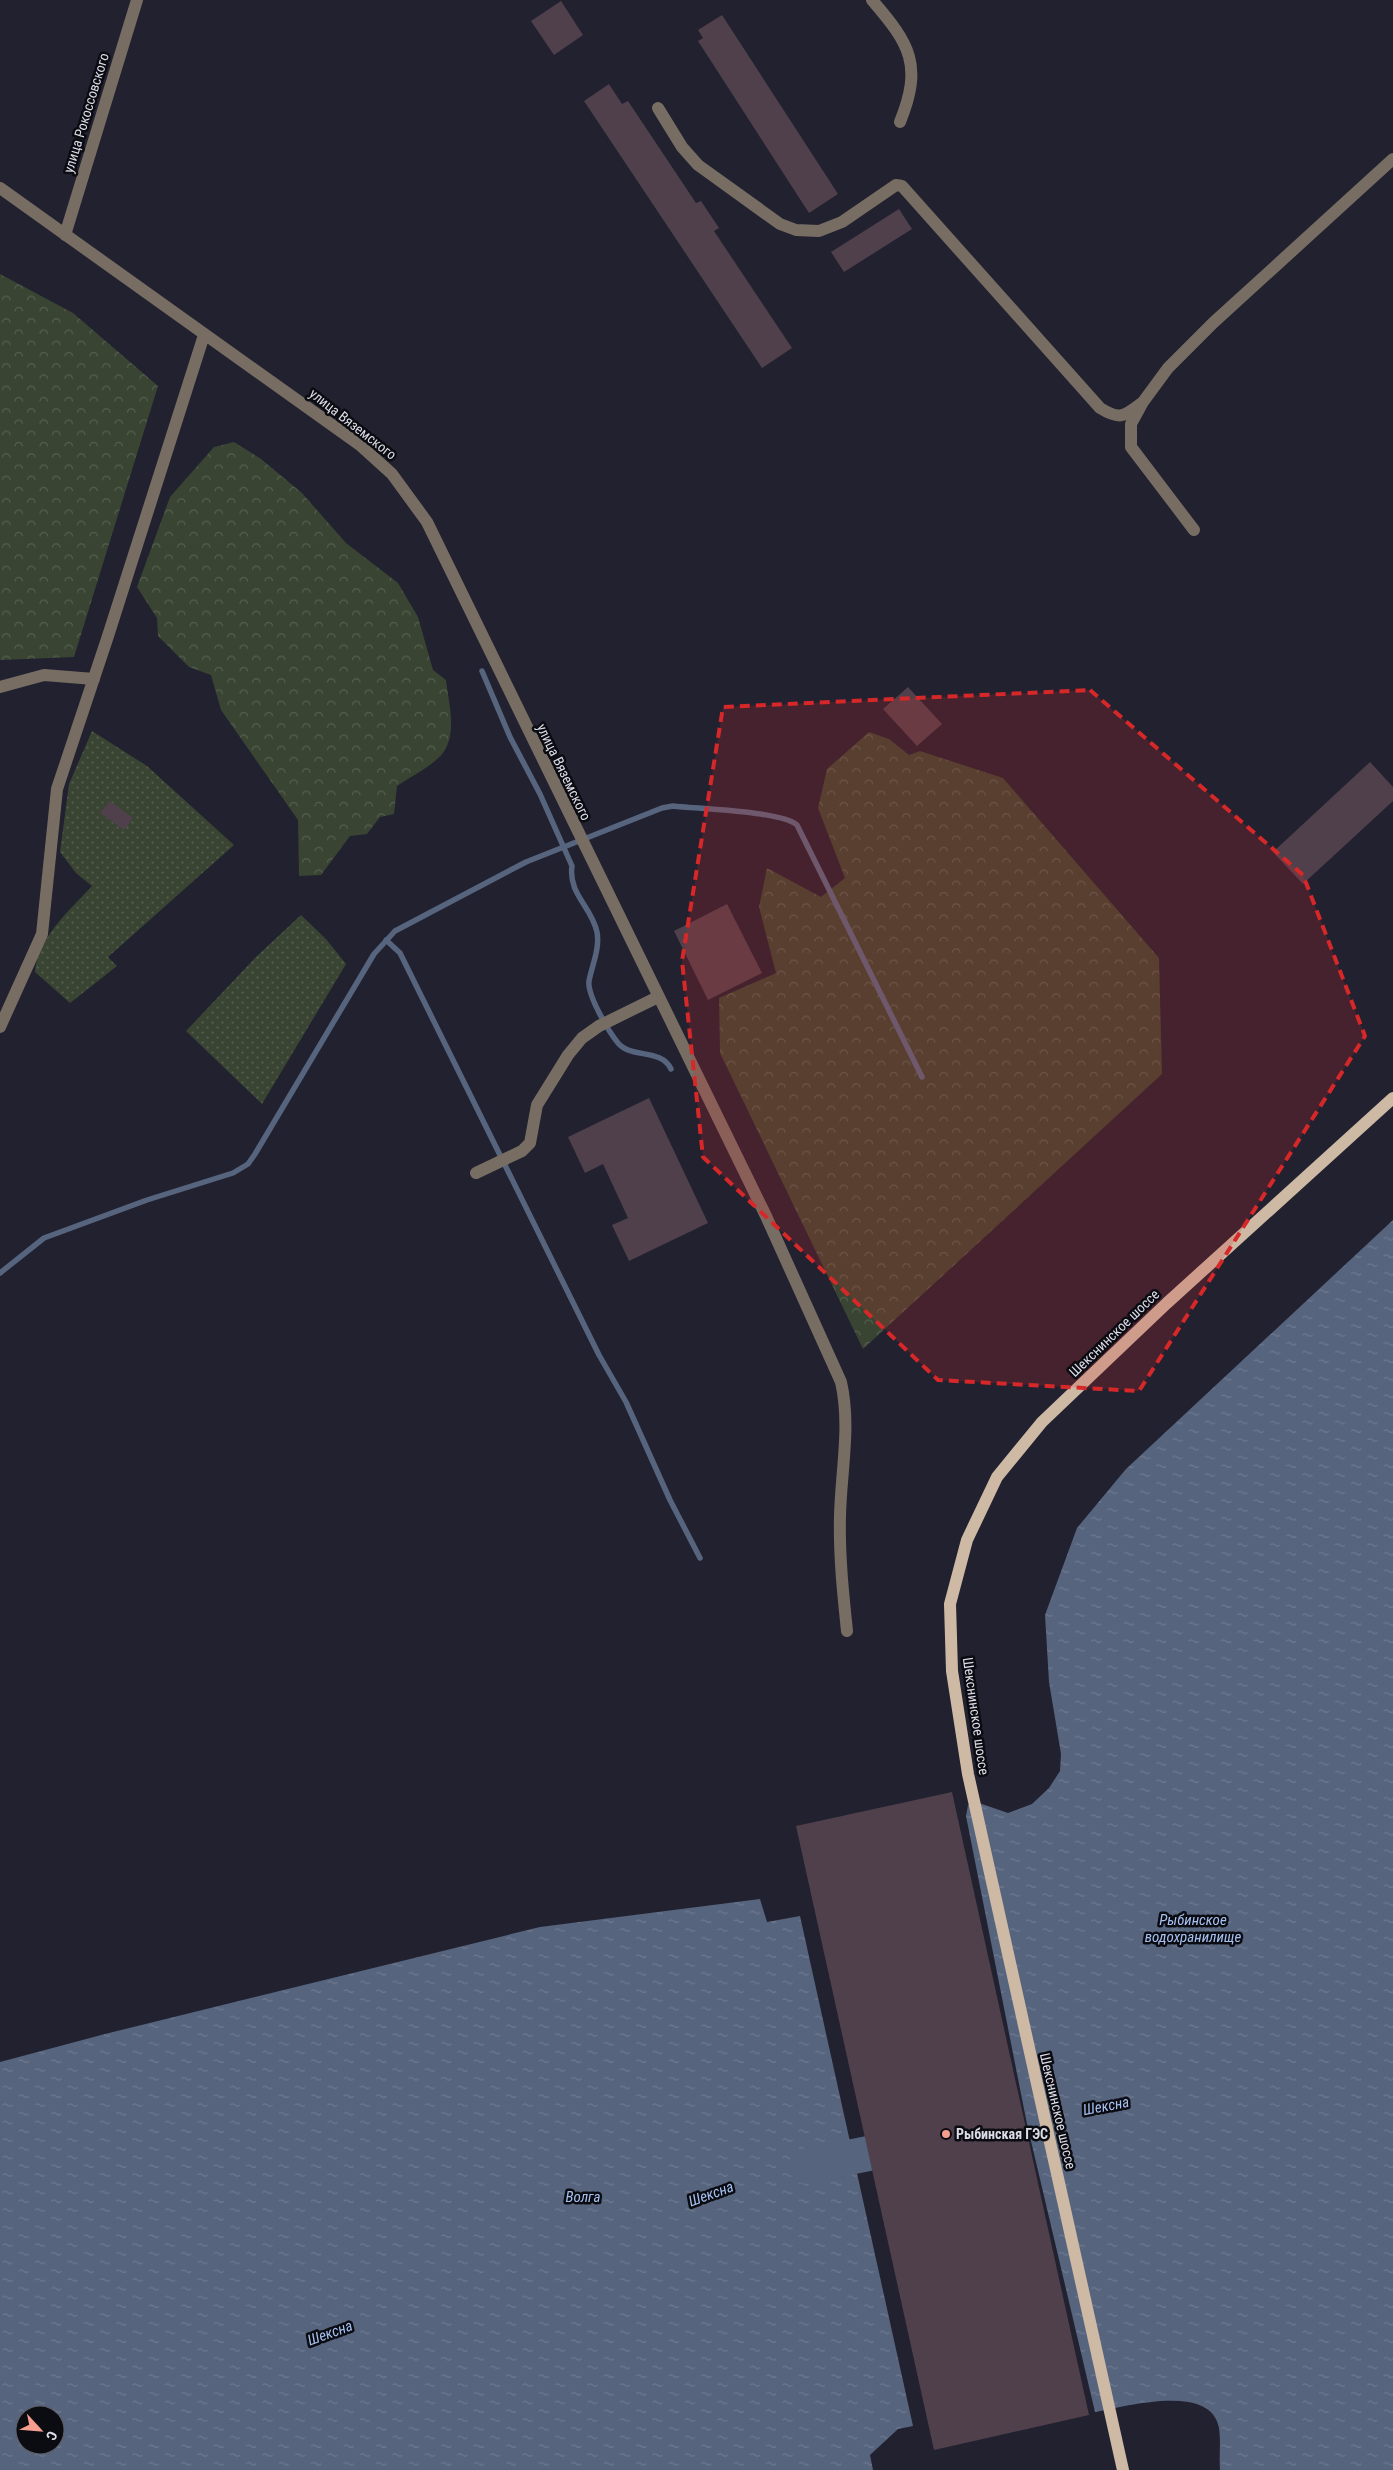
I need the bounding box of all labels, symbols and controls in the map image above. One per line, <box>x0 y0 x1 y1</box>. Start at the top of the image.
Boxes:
street label: улица Рокоссовского <box>60 51 112 175</box>
street label: улица Вяземского <box>307 385 399 463</box>
street label: улица Вяземского <box>534 721 594 823</box>
street label: Шекснинское шоссе <box>1066 1286 1163 1380</box>
street label: Шекснинское шоссе <box>960 1656 992 1776</box>
water label: Рыбинское водохранилище <box>1145 1911 1242 1946</box>
street label: Шекснинское шоссе <box>1037 2051 1079 2171</box>
water label: Шексна <box>1081 2093 1131 2119</box>
place label: Рыбинская ГЭС <box>956 2126 1048 2142</box>
marker: Рыбинская ГЭС <box>940 2128 952 2140</box>
water label: Шексна <box>686 2178 736 2210</box>
water label: Волга <box>566 2188 600 2206</box>
water label: Шексна <box>305 2317 355 2349</box>
north arrow <box>15 2405 65 2455</box>
text: С <box>43 2429 61 2443</box>

